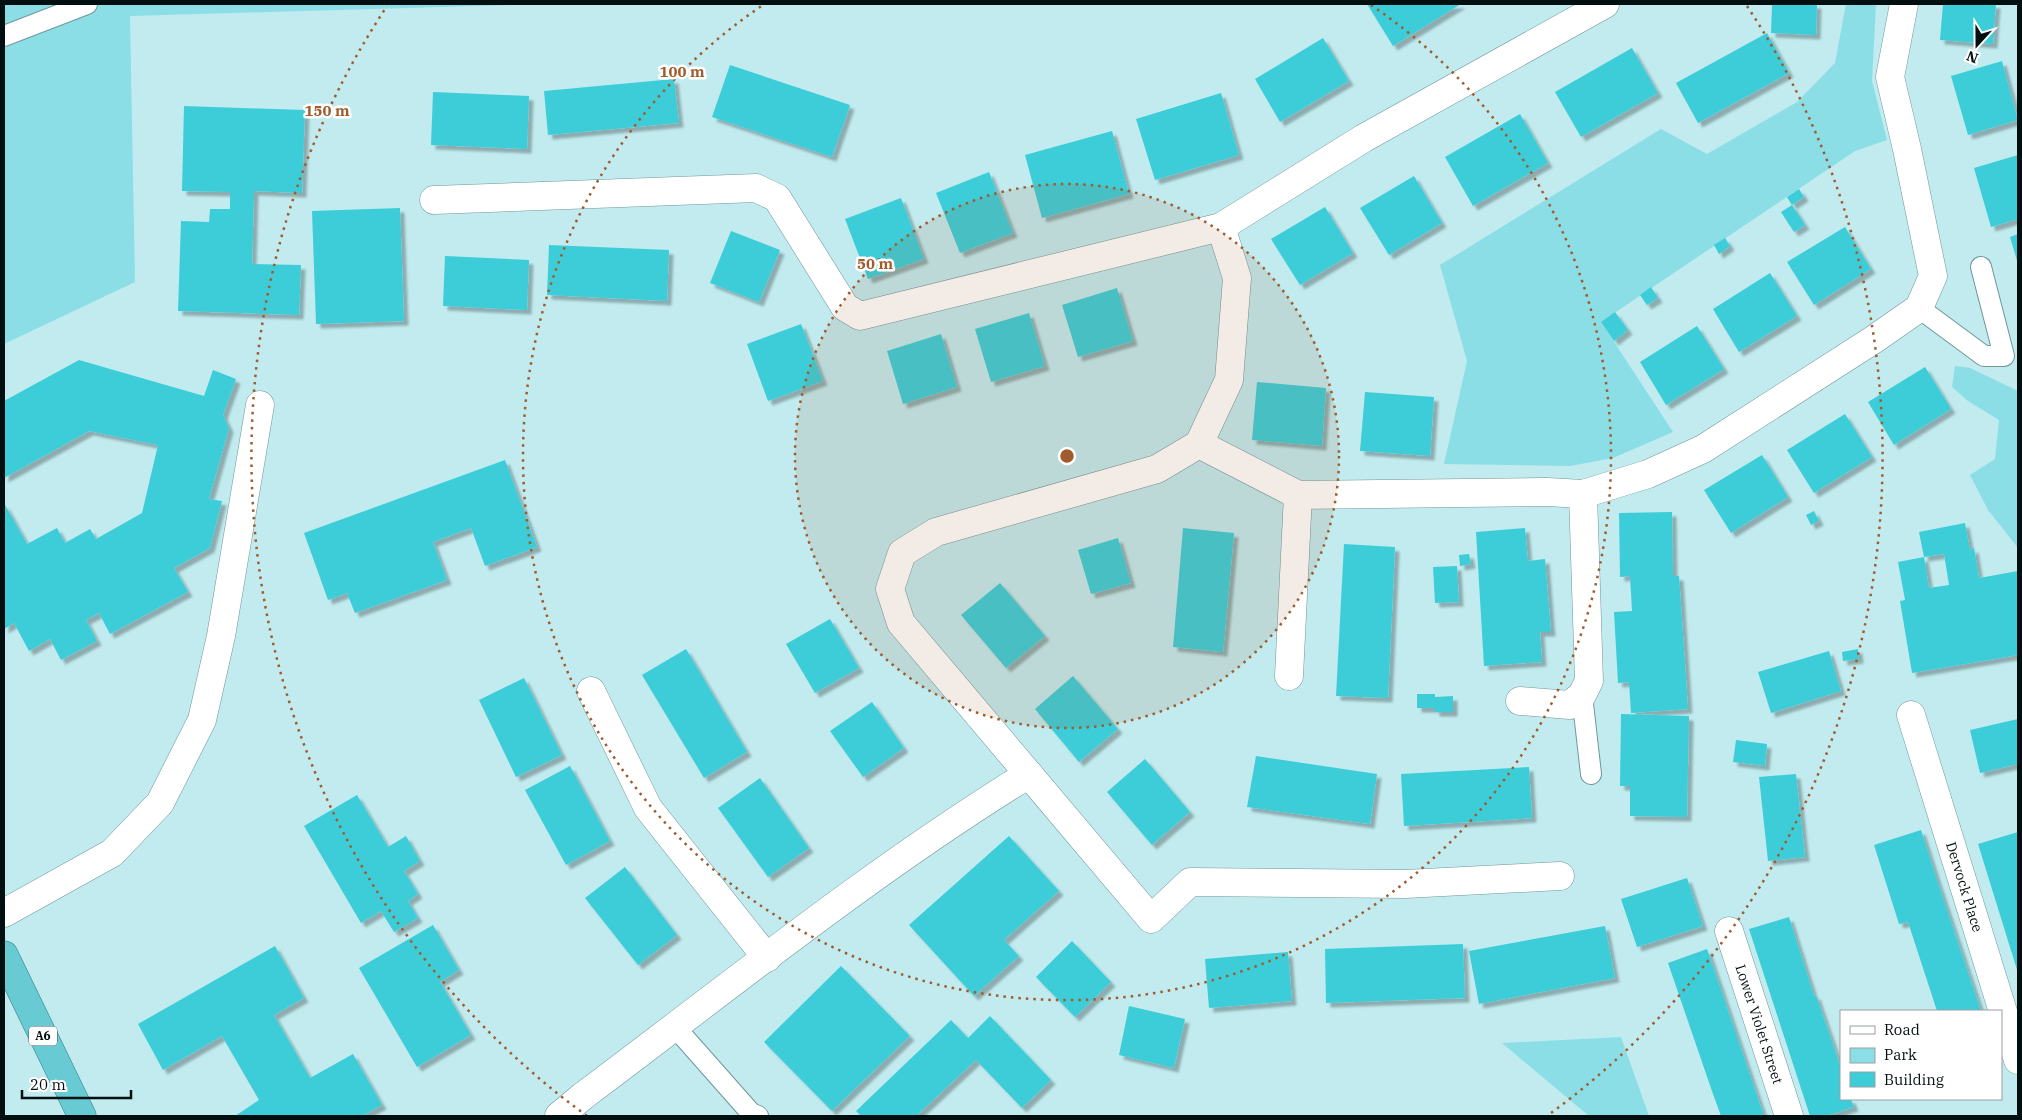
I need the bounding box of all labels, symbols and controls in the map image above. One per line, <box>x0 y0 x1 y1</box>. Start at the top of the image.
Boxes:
north arrow <box>1952 20 2002 70</box>
text: N <box>1964 47 1981 68</box>
text: 100 m <box>659 62 705 81</box>
text: 150 m <box>304 101 350 120</box>
text: 50 m <box>857 254 893 273</box>
centre of rings <box>1058 447 1076 465</box>
street label: Dervock Place <box>1942 840 1987 934</box>
street label: Lower Violet Street <box>1731 962 1787 1086</box>
legend <box>1840 1010 2002 1100</box>
text: Road <box>1884 1020 1920 1039</box>
road number: A6 <box>29 1026 57 1046</box>
text: Park <box>1884 1045 1917 1064</box>
scale bar <box>22 1068 131 1100</box>
text: Building <box>1884 1070 1944 1089</box>
text: 20 m <box>30 1075 66 1094</box>

